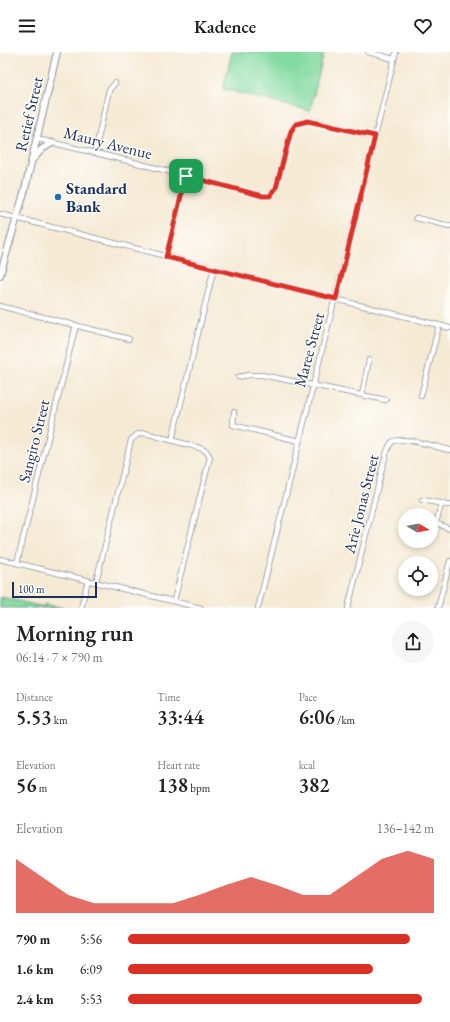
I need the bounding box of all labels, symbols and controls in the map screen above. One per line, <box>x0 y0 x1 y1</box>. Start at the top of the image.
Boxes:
icon: menu <box>16 15 38 37</box>
text: Kadence <box>194 15 256 38</box>
icon: heart <box>412 15 434 37</box>
street label: Retief Street <box>10 74 48 154</box>
street label: Maury Avenue <box>62 122 154 164</box>
pin <box>169 159 203 193</box>
icon: arrive <box>175 165 197 187</box>
place label: Standard Bank <box>66 178 127 217</box>
marker: Standard Bank <box>53 192 63 202</box>
street label: Maree Street <box>289 310 329 390</box>
street label: Sangiro Street <box>14 397 54 485</box>
street label: Arie Jonas Street <box>338 452 383 557</box>
north arrow <box>398 508 438 548</box>
map controls <box>398 508 438 596</box>
button: locate <box>398 556 438 596</box>
scale bar <box>12 580 97 599</box>
text: 100 m <box>18 582 45 596</box>
text: Morning run <box>16 619 134 648</box>
button: share <box>392 621 434 663</box>
text: 06:14 · 7 × 790 m <box>16 649 103 666</box>
text: Distance <box>16 690 53 704</box>
text: Time <box>157 690 180 704</box>
text: Pace <box>299 690 317 704</box>
text: 5.53 <box>16 704 52 730</box>
text: 33:44 <box>157 704 204 730</box>
text: 6:06 <box>299 704 335 730</box>
text: km <box>52 713 68 727</box>
text: /km <box>335 713 355 727</box>
text: Elevation <box>16 758 56 772</box>
text: Heart rate <box>157 758 200 772</box>
text: kcal <box>299 758 315 772</box>
text: 56 <box>16 772 37 798</box>
text: 138 <box>157 772 188 798</box>
text: 382 <box>299 772 329 798</box>
text: m <box>37 781 47 795</box>
text: bpm <box>188 781 210 795</box>
text: Elevation <box>16 820 63 837</box>
text: 136–142 m <box>377 820 434 837</box>
text: 790 m <box>16 931 50 948</box>
text: 5:56 <box>80 931 102 948</box>
text: 1.6 km <box>16 961 54 978</box>
text: 6:09 <box>80 961 102 978</box>
text: 2.4 km <box>16 991 54 1008</box>
text: 5:53 <box>80 991 102 1008</box>

